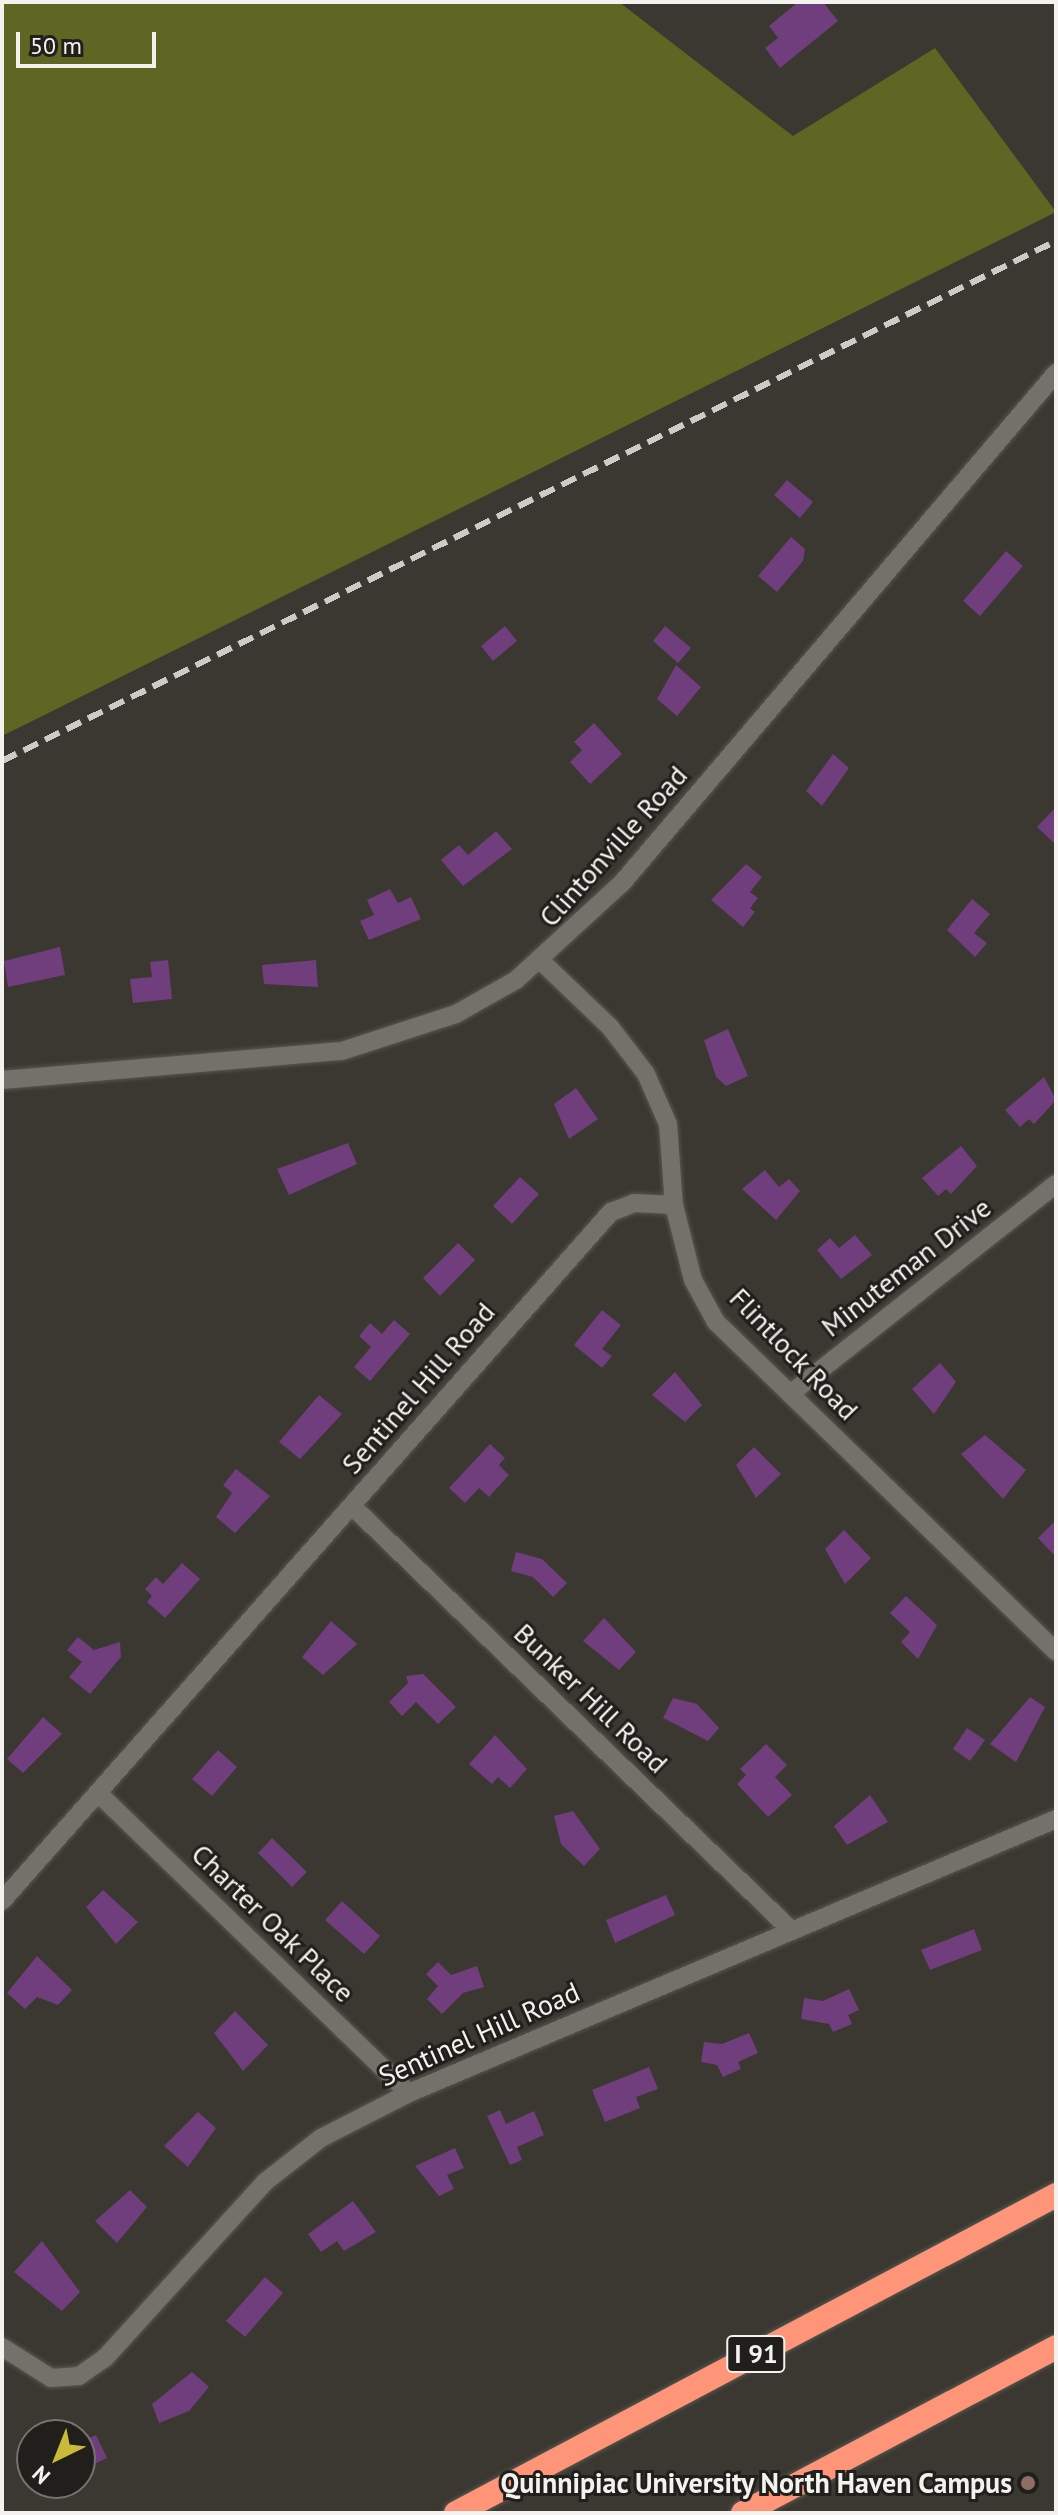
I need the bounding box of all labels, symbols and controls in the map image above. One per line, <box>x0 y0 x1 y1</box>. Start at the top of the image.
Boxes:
scale bar <box>20 16 160 66</box>
text: 50 m <box>30 30 82 61</box>
street label: Clintonville Road <box>532 759 694 933</box>
street label: Minuteman Drive <box>815 1190 997 1344</box>
street label: Flintlock Road <box>723 1281 865 1427</box>
street label: Sentinel Hill Road <box>334 1295 502 1481</box>
street label: Bunker Hill Road <box>507 1616 675 1780</box>
street label: Charter Oak Place <box>184 1837 362 2009</box>
street label: Sentinel Hill Road <box>373 1975 585 2093</box>
road number: I 91 <box>726 2332 786 2376</box>
north arrow <box>16 2419 96 2499</box>
text: N <box>26 2460 56 2490</box>
place label: Quinnipiac University North Haven Campus <box>499 2466 1012 2500</box>
marker: Quinnipiac University North Haven Campus <box>1019 2474 1037 2492</box>

